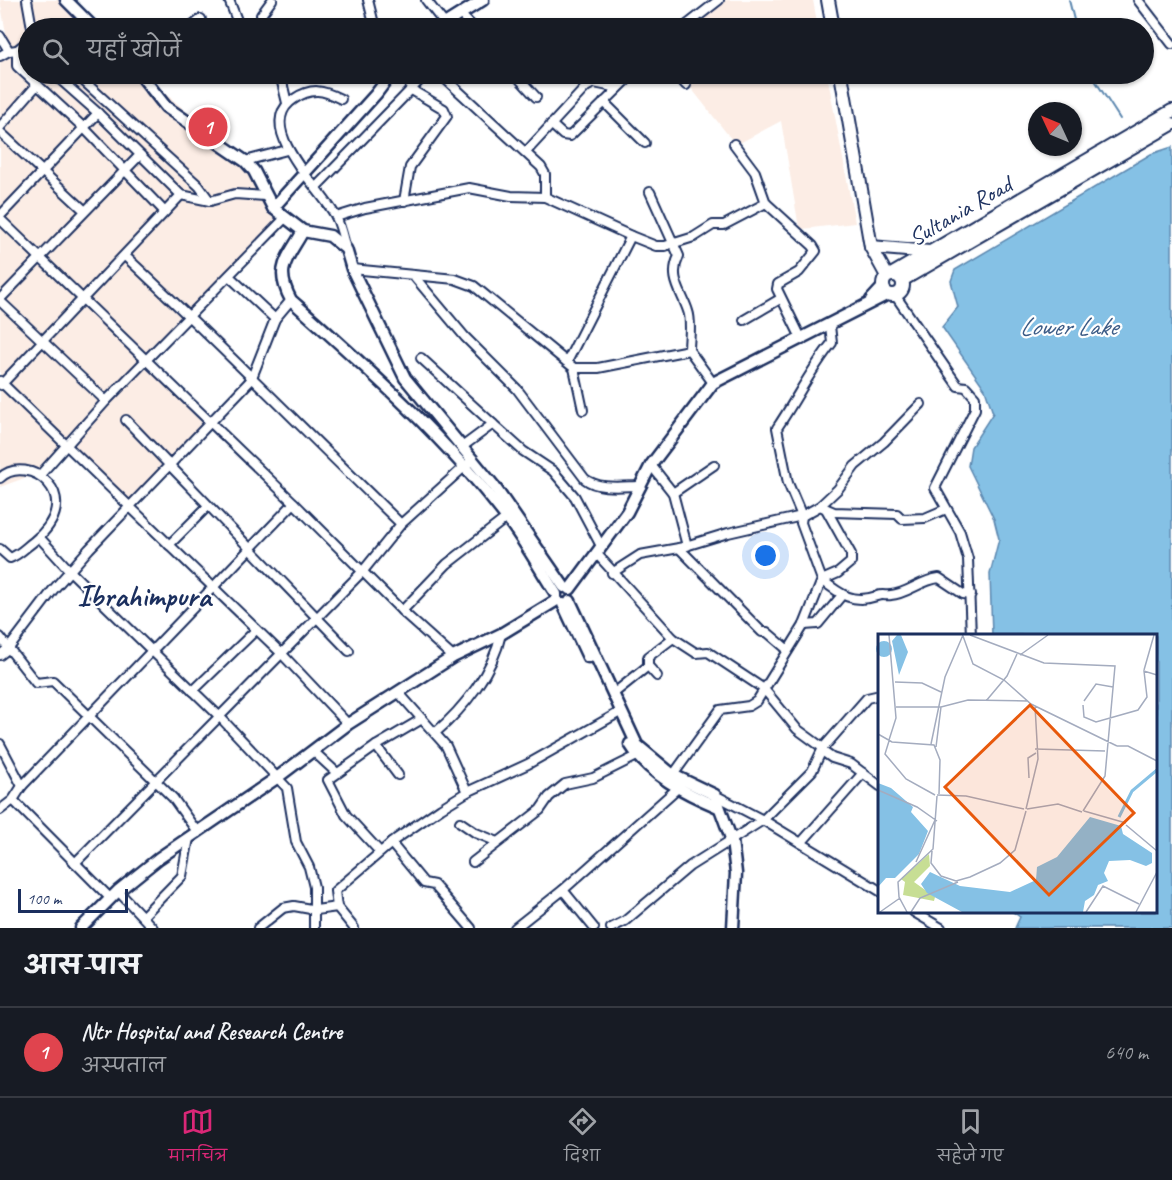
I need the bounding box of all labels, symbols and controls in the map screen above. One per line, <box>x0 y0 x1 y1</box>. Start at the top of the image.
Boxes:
search box <box>18 18 1154 84</box>
icon: search <box>39 35 72 68</box>
text: यहाँ खोजें <box>87 36 181 64</box>
north arrow <box>1028 102 1082 156</box>
pin: 1 <box>188 104 228 150</box>
street label: Sultania Road <box>903 168 1020 252</box>
water label: Lower Lake <box>1019 310 1121 343</box>
your location <box>751 541 780 570</box>
district label: Ibrahimpura <box>77 577 213 615</box>
inset map <box>878 634 1157 913</box>
scale bar <box>18 886 128 914</box>
text: 100 m <box>27 889 61 909</box>
text: आस-पास <box>24 949 141 982</box>
text: Ntr Hospital and Research Centre <box>81 1018 342 1046</box>
text: 1 <box>39 1040 48 1065</box>
text: 640 m <box>1105 1040 1148 1065</box>
text: अस्पताल <box>81 1053 166 1078</box>
tab: मानचित्र <box>168 1105 227 1173</box>
tab: दिशा <box>564 1105 600 1173</box>
tab: सहेजे गए <box>937 1105 1004 1173</box>

